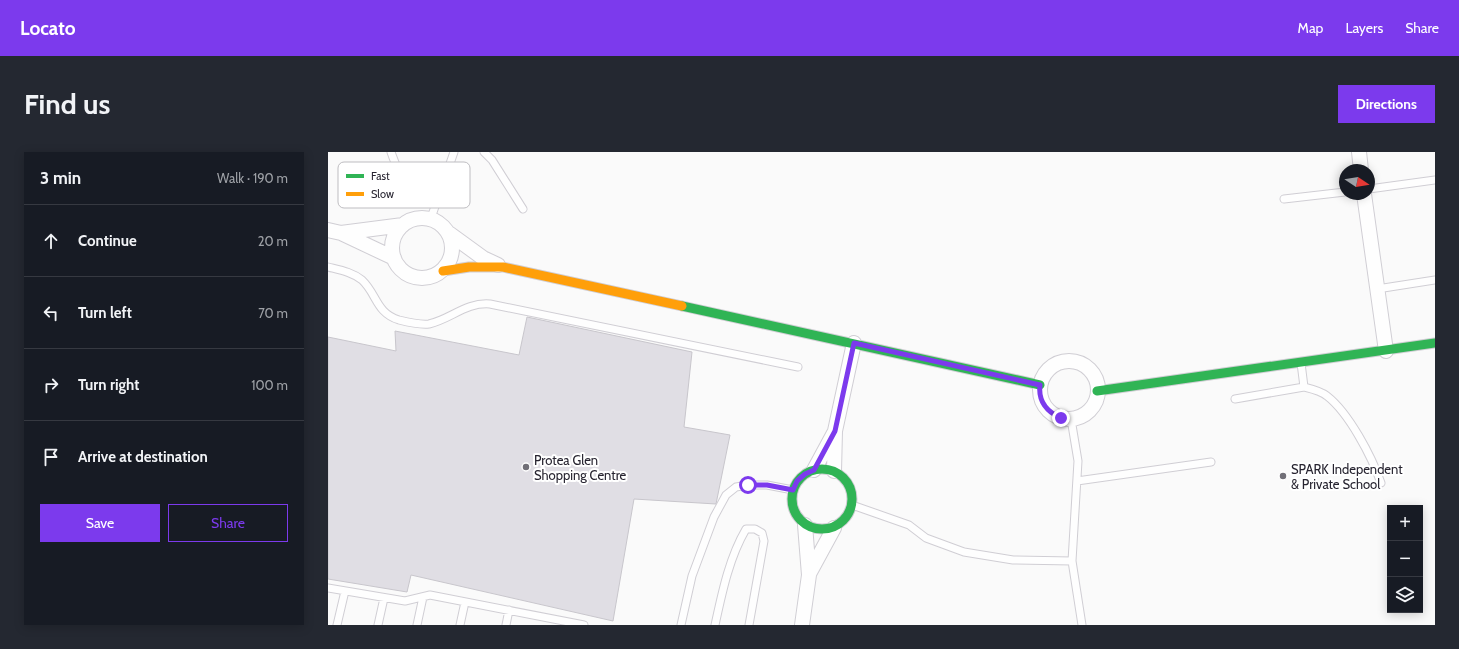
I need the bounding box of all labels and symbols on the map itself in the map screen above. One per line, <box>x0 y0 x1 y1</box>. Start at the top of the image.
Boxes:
legend <box>338 162 470 208</box>
north arrow <box>1339 164 1375 200</box>
text: Fast <box>371 169 390 183</box>
text: Slow <box>371 187 394 201</box>
route end <box>1052 409 1070 427</box>
place label: Protea Glen Shopping Centre <box>534 452 627 483</box>
place label: SPARK Independent & Private School <box>1291 461 1403 492</box>
marker: Protea Glen Shopping Centre <box>521 462 531 472</box>
marker: SPARK Independent & Private School <box>1278 471 1288 481</box>
route start <box>739 476 757 494</box>

